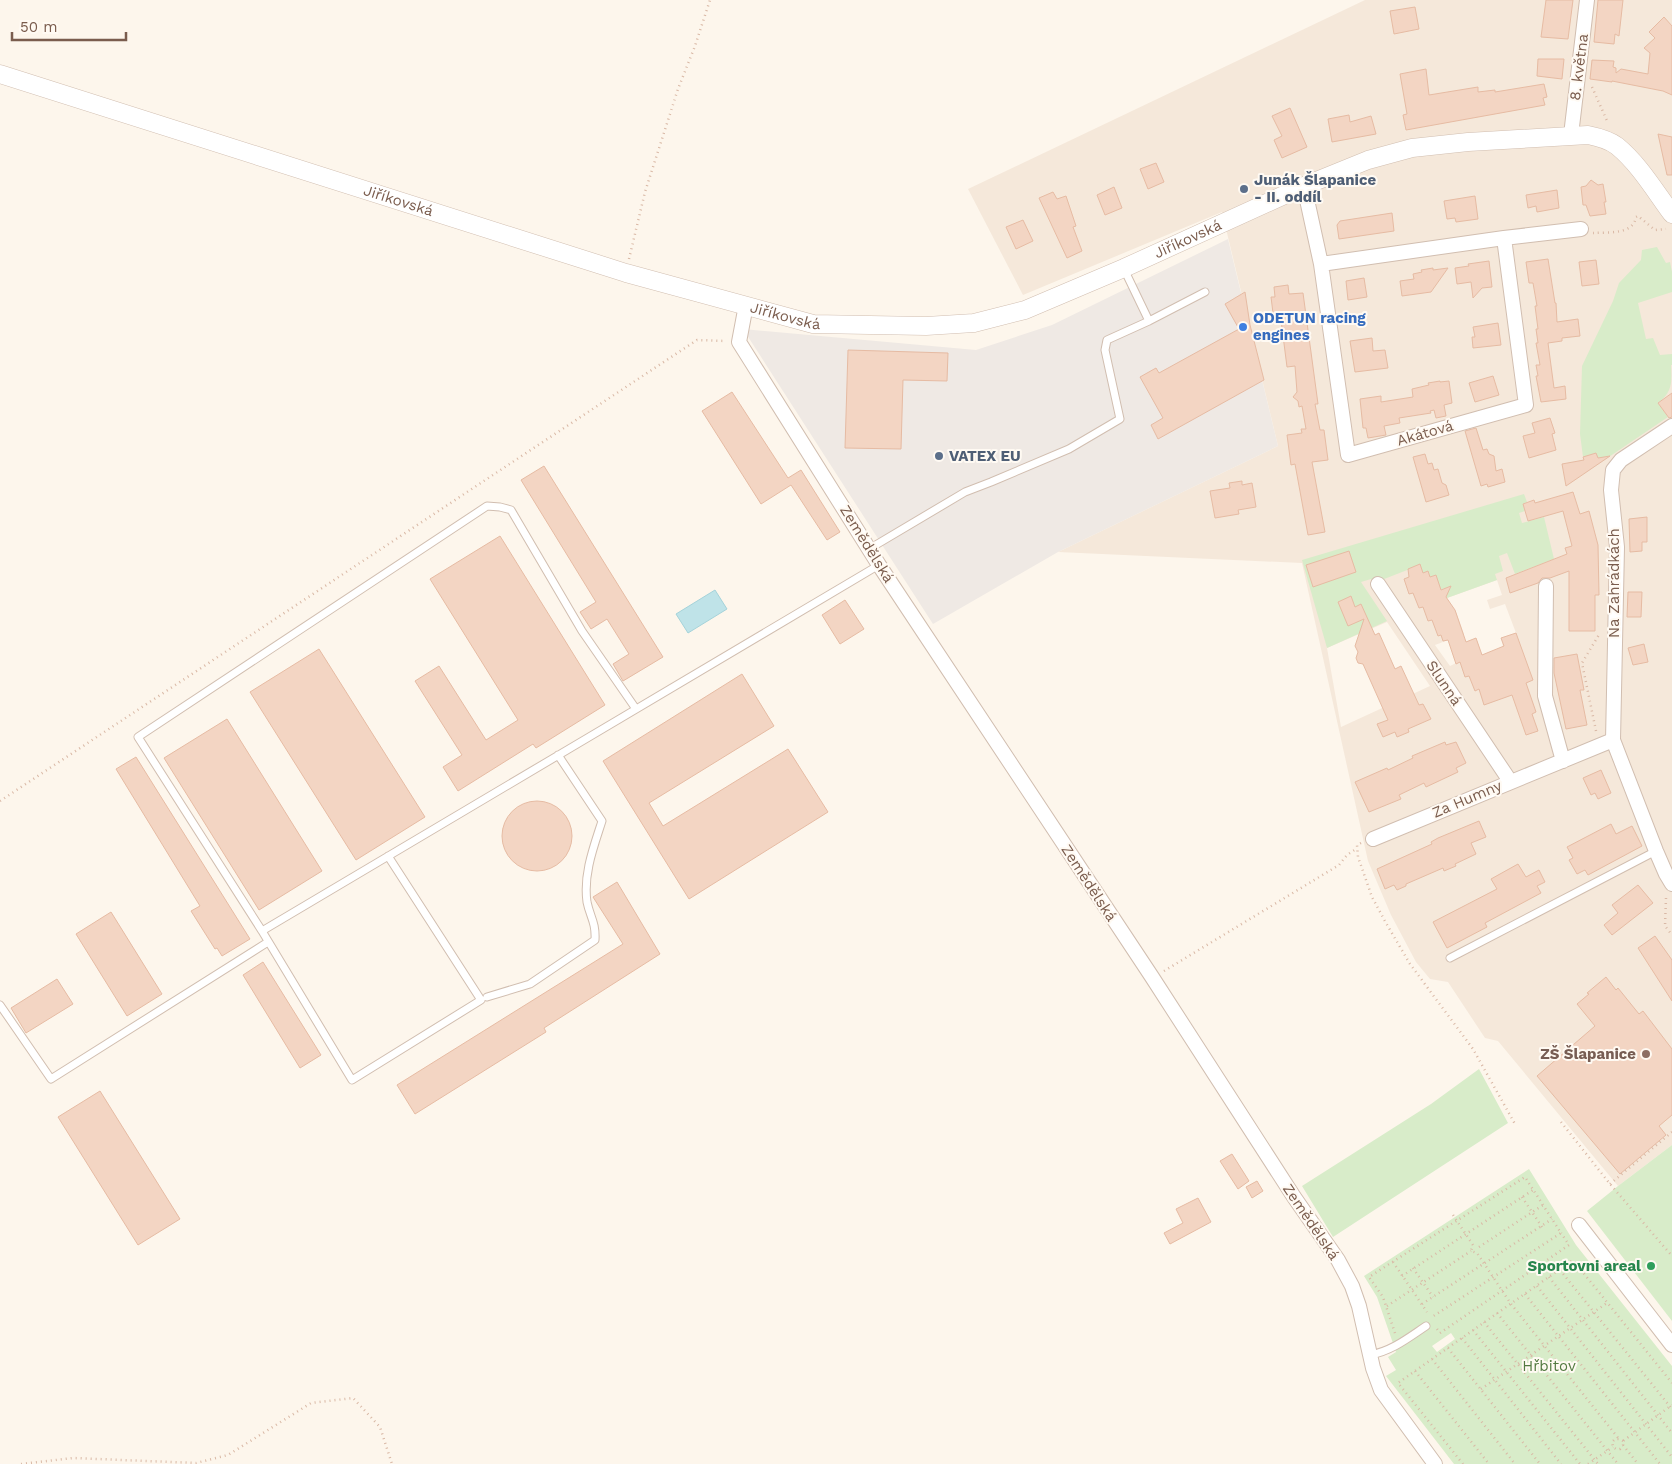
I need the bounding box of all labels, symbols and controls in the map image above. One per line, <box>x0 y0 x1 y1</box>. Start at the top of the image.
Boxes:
scale bar <box>12 10 126 42</box>
text: 50 m <box>20 18 57 36</box>
street label: 8. května <box>1566 32 1592 101</box>
place label: Junák Šlapanice - II. oddíl <box>1254 171 1376 206</box>
street label: Jiříkovská <box>361 181 436 220</box>
marker: Junák Šlapanice - II. oddíl <box>1238 183 1250 195</box>
street label: Jiříkovská <box>1151 216 1225 262</box>
street label: Jiříkovská <box>748 298 821 333</box>
place label: ODETUN racing engines <box>1253 309 1366 344</box>
marker: ODETUN racing engines <box>1237 321 1249 333</box>
street label: Akátová <box>1395 416 1456 450</box>
place label: VATEX EU <box>949 447 1021 465</box>
marker: VATEX EU <box>933 450 945 462</box>
street label: Zemědělská <box>836 502 898 587</box>
street label: Na Zahrádkách <box>1605 528 1623 638</box>
street label: Slunná <box>1422 657 1466 709</box>
street label: Za Humny <box>1429 776 1505 822</box>
street label: Zemědělská <box>1057 841 1121 925</box>
place label: ZŠ Šlapanice <box>1540 1045 1636 1063</box>
marker: ZŠ Šlapanice <box>1640 1048 1652 1060</box>
street label: Zemědělská <box>1279 1180 1343 1264</box>
place label: Sportovni areal <box>1528 1257 1641 1275</box>
marker: Sportovni areal <box>1645 1260 1657 1272</box>
park label: Hřbitov <box>1522 1357 1576 1375</box>

